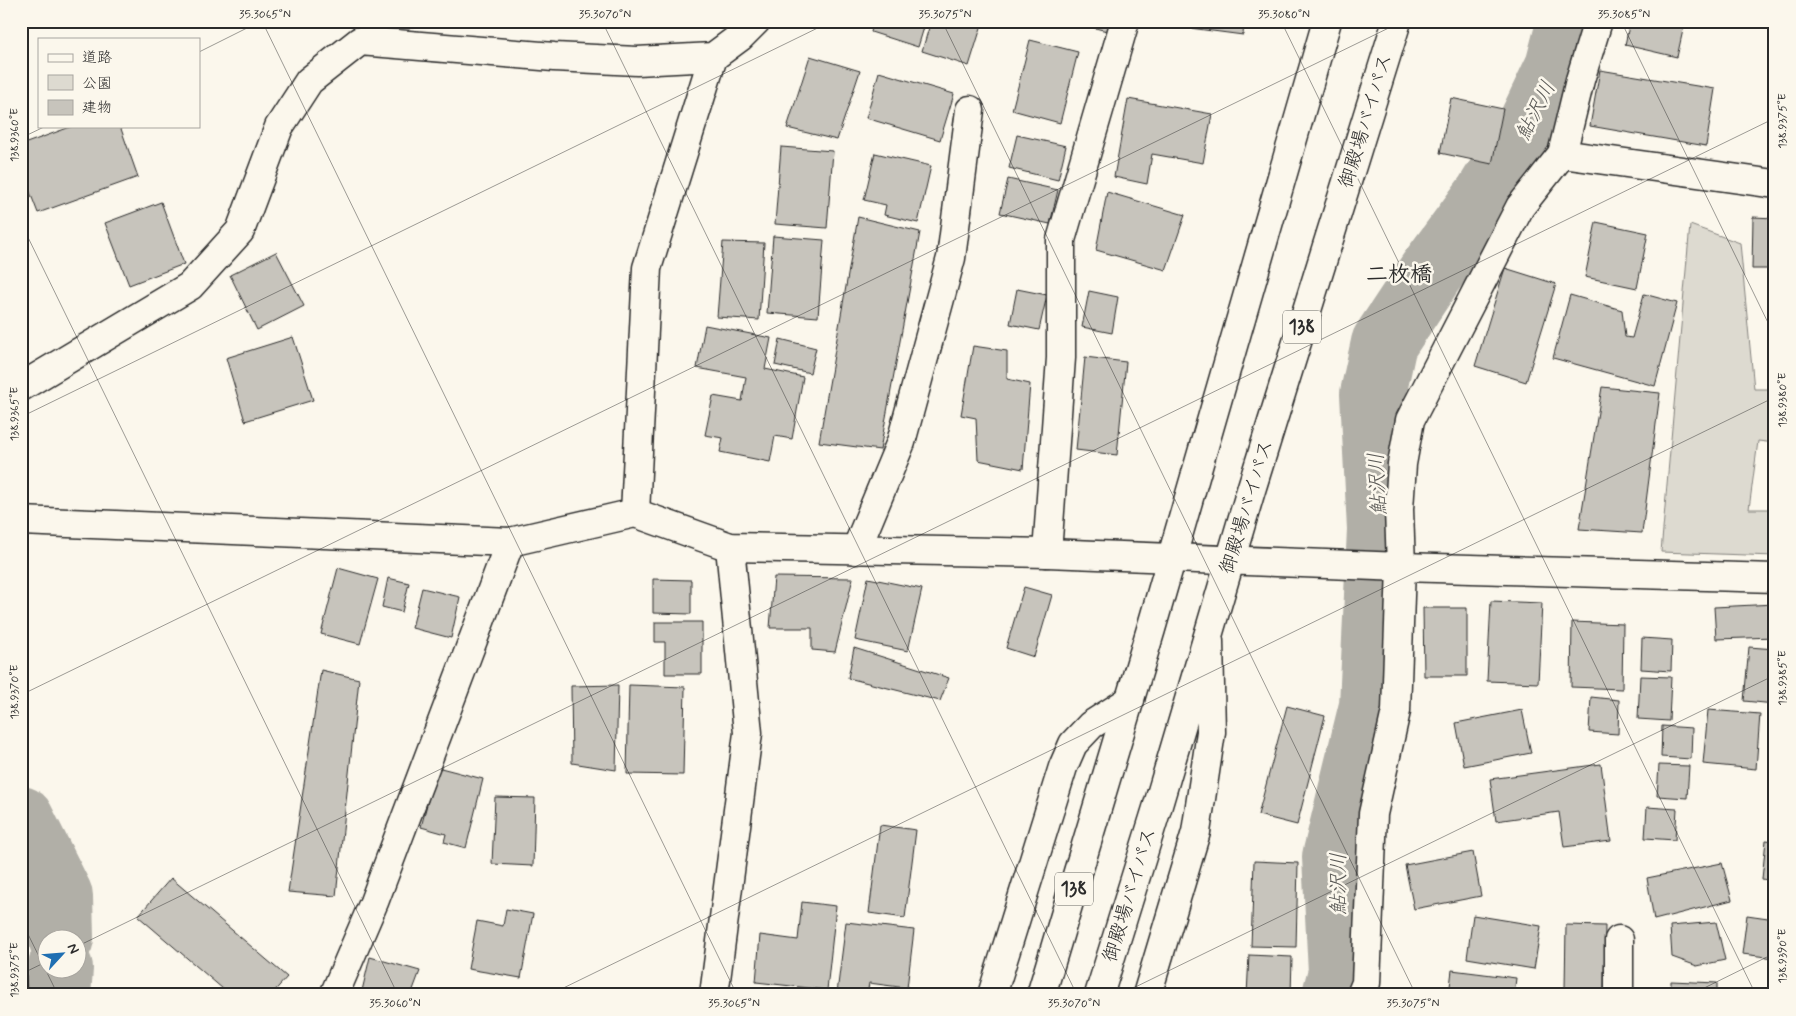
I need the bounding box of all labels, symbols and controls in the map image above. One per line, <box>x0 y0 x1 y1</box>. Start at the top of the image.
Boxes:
text: 35.3065°N <box>239 7 291 23</box>
text: 35.3070°N <box>579 7 631 23</box>
text: 35.3075°N <box>919 7 971 23</box>
text: 35.3080°N <box>1258 7 1310 23</box>
text: 35.3085°N <box>1598 7 1650 23</box>
legend <box>38 38 200 128</box>
text: 道路 <box>82 48 112 68</box>
street label: 御殿場バイパス <box>1333 50 1399 192</box>
text: 公園 <box>82 74 112 94</box>
water label: 鮎沢川 <box>1509 77 1563 145</box>
text: 138.9375°E <box>1775 93 1791 149</box>
text: 建物 <box>82 98 112 118</box>
text: 138.9360°E <box>7 108 23 162</box>
district label: 二枚橋 <box>1366 261 1432 289</box>
road number: 138 <box>1283 311 1321 344</box>
text: 138.9380°E <box>1775 373 1791 427</box>
text: 138.9365°E <box>7 387 23 441</box>
street label: 御殿場バイパス <box>1214 436 1280 578</box>
water label: 鮎沢川 <box>1362 452 1394 516</box>
text: 138.9385°E <box>1775 650 1791 706</box>
text: 138.9370°E <box>7 664 23 720</box>
street label: 御殿場バイパス <box>1097 824 1163 966</box>
water label: 鮎沢川 <box>1325 853 1353 916</box>
road number: 138 <box>1055 872 1093 906</box>
north arrow <box>38 928 88 978</box>
text: 138.9390°E <box>1775 929 1791 983</box>
text: N <box>63 941 83 957</box>
text: 138.9375°E <box>7 942 23 998</box>
text: 35.3060°N <box>369 996 421 1012</box>
text: 35.3065°N <box>708 996 760 1012</box>
text: 35.3070°N <box>1048 996 1100 1012</box>
text: 35.3075°N <box>1387 996 1439 1012</box>

